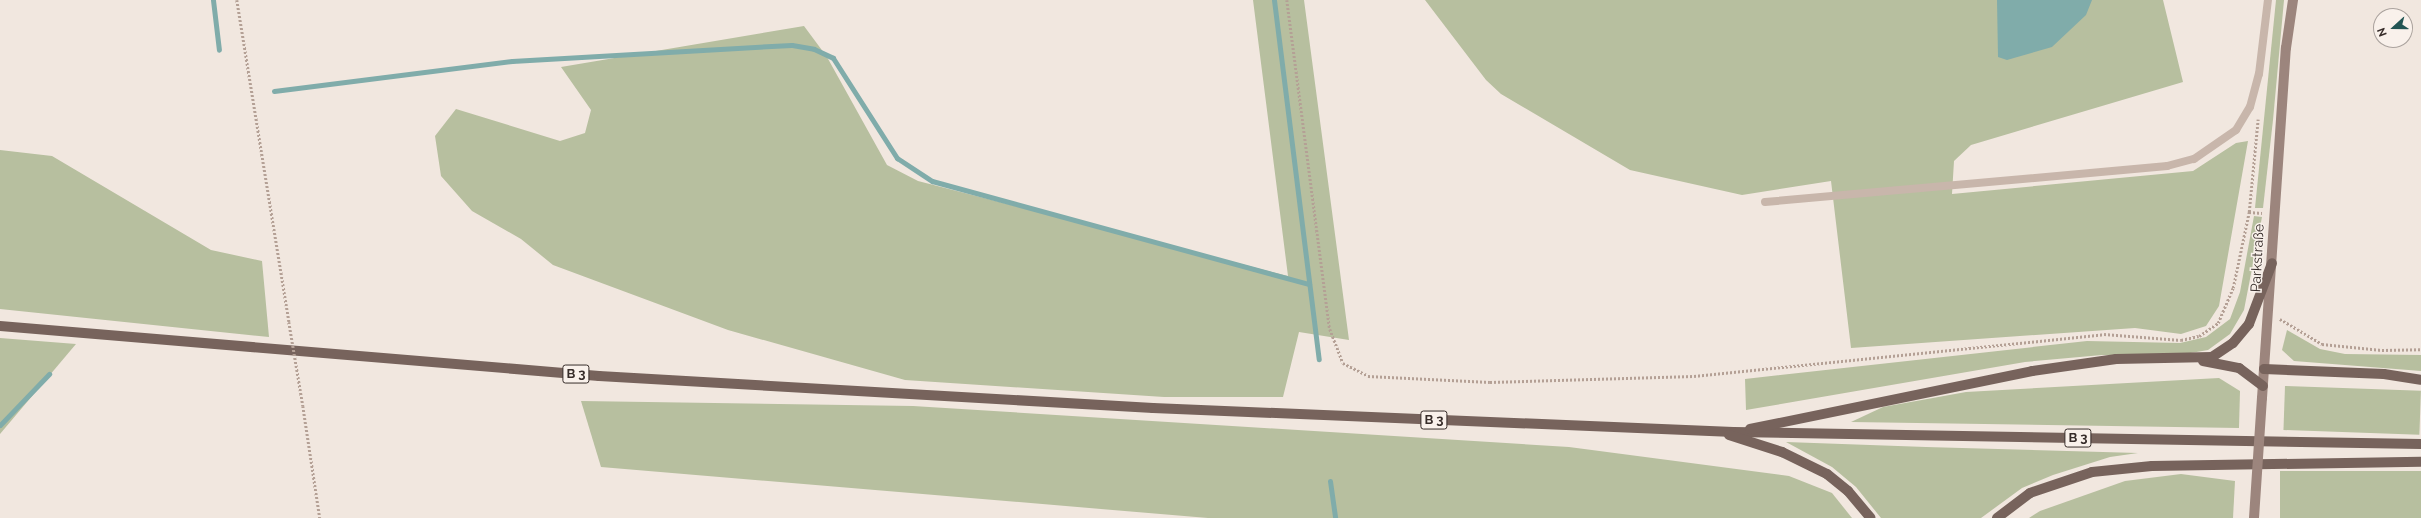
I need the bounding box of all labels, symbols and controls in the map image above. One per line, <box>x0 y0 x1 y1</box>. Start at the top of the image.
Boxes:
north arrow <box>2373 8 2413 48</box>
text: N <box>2375 26 2390 38</box>
street label: Parkstraße <box>2247 223 2267 293</box>
road number: B 3 <box>562 363 590 385</box>
road number: B 3 <box>1420 409 1448 431</box>
road number: B 3 <box>2064 427 2092 449</box>

